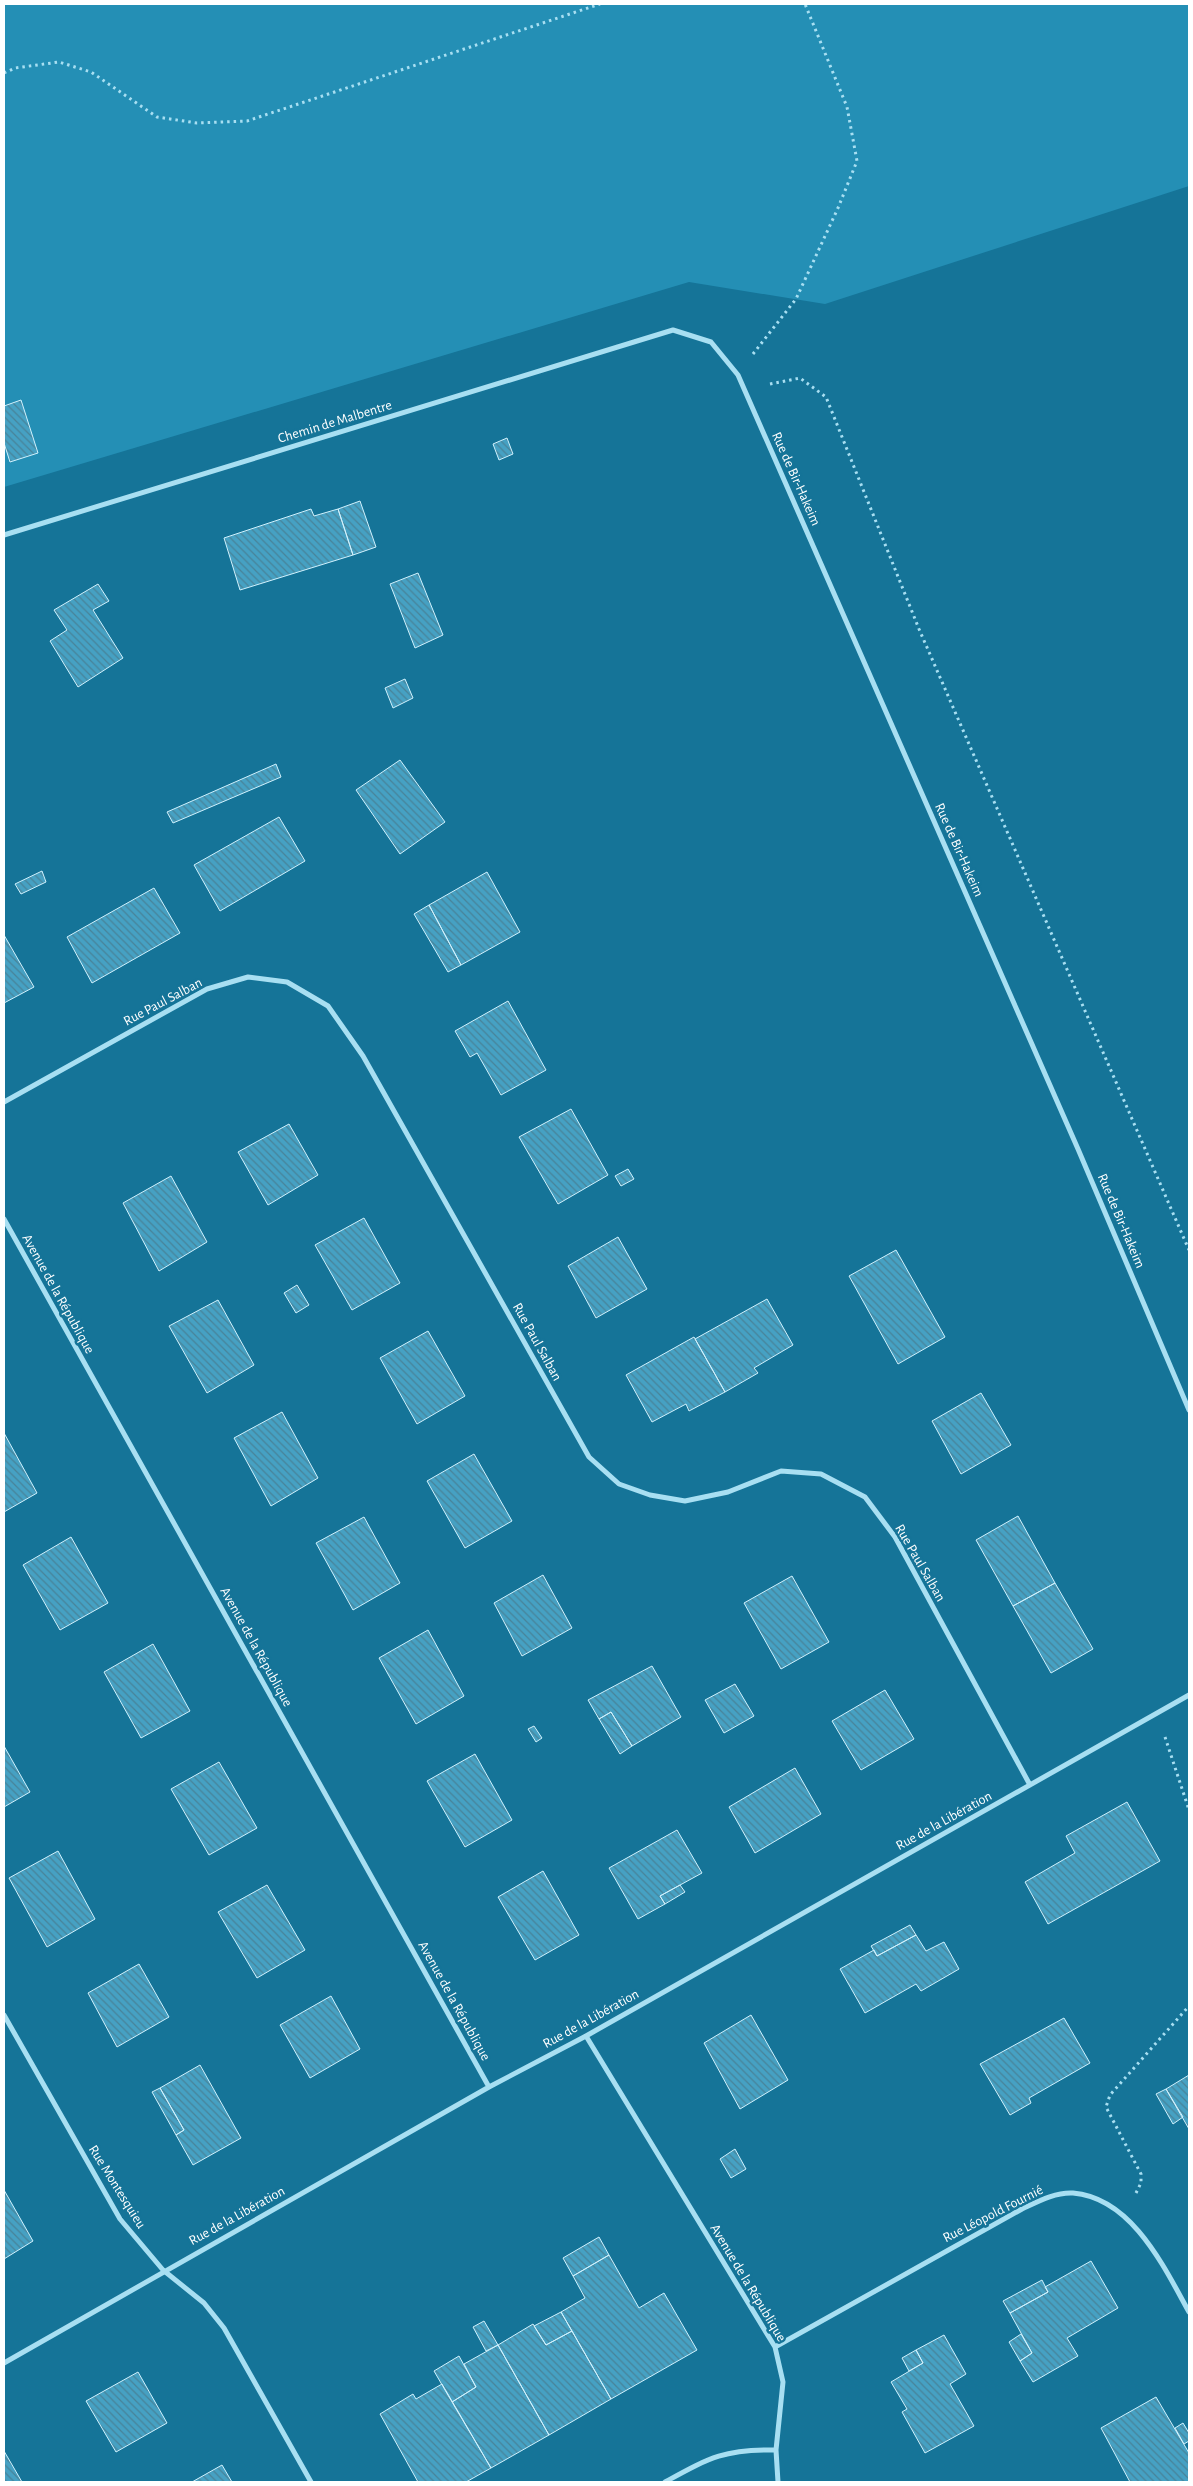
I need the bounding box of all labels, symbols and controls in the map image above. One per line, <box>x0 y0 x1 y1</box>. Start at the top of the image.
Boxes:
street label: Chemin de Malbentre <box>276 398 394 446</box>
street label: Rue de Bir-Hakeim <box>769 430 823 528</box>
street label: Rue de Bir-Hakeim <box>932 801 986 899</box>
street label: Rue Paul Salban <box>121 975 205 1029</box>
street label: Rue de Bir-Hakeim <box>1095 1172 1147 1270</box>
street label: Avenue de la République <box>19 1232 97 1356</box>
street label: Rue Paul Salban <box>510 1301 564 1383</box>
street label: Rue Paul Salban <box>892 1522 948 1604</box>
street label: Avenue de la République <box>217 1585 295 1709</box>
street label: Rue de la Libération <box>894 1789 994 1853</box>
street label: Avenue de la République <box>415 1939 493 2063</box>
street label: Rue de la Libération <box>541 1987 641 2051</box>
street label: Rue Montesquieu <box>86 2143 148 2231</box>
street label: Rue Léopold Fournié <box>941 2183 1045 2245</box>
street label: Rue de la Libération <box>187 2184 287 2248</box>
street label: Avenue de la République <box>707 2222 789 2344</box>

